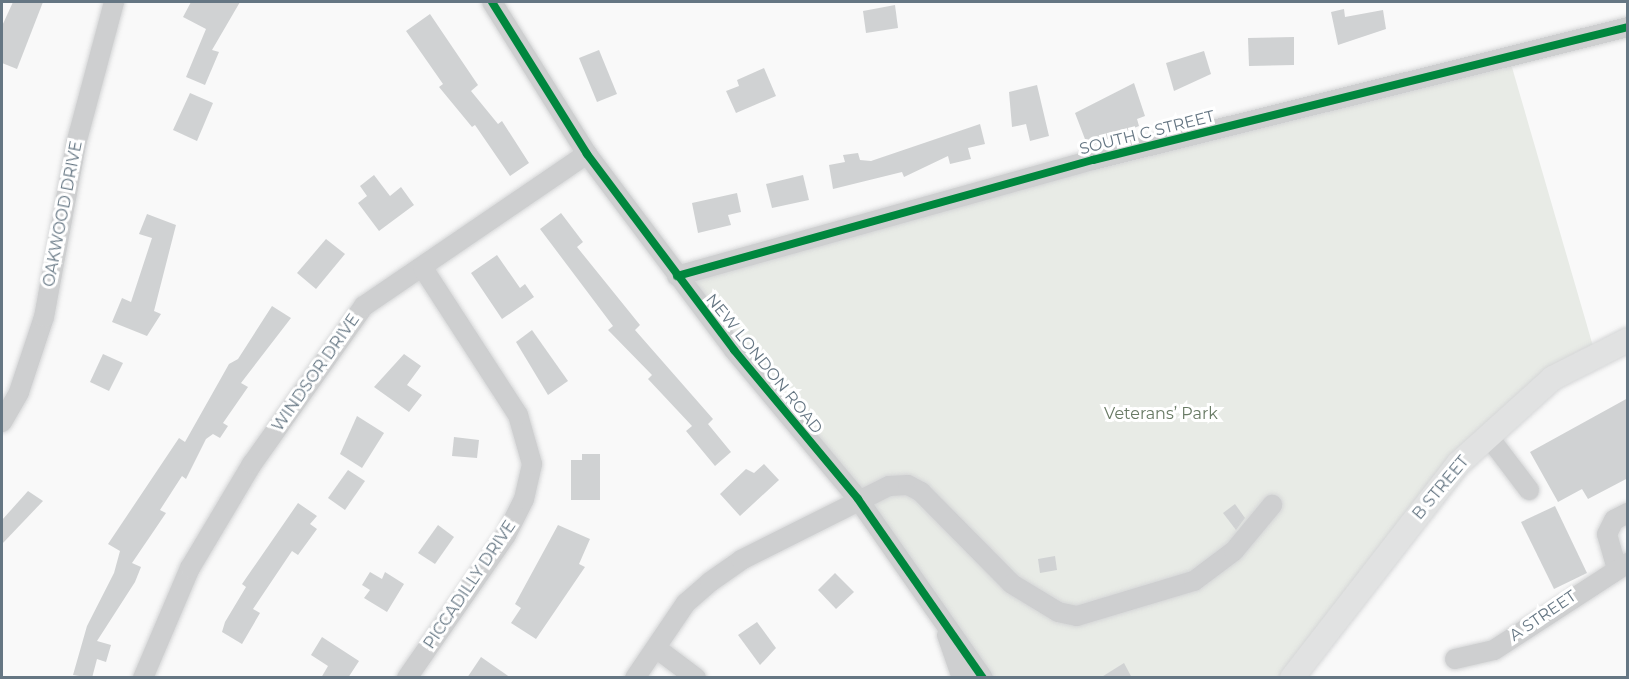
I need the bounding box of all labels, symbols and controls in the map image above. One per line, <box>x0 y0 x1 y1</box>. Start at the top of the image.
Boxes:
street label: SOUTH C STREET <box>1077 107 1217 159</box>
street label: OAKWOOD DRIVE <box>39 139 87 289</box>
street label: NEW LONDON ROAD <box>702 290 826 438</box>
street label: WINDSOR DRIVE <box>268 311 364 435</box>
park label: Veterans’ Park <box>1104 404 1218 424</box>
street label: B STREET <box>1409 452 1473 524</box>
street label: PICCADILLY DRIVE <box>420 517 520 653</box>
street label: A STREET <box>1506 587 1580 645</box>

